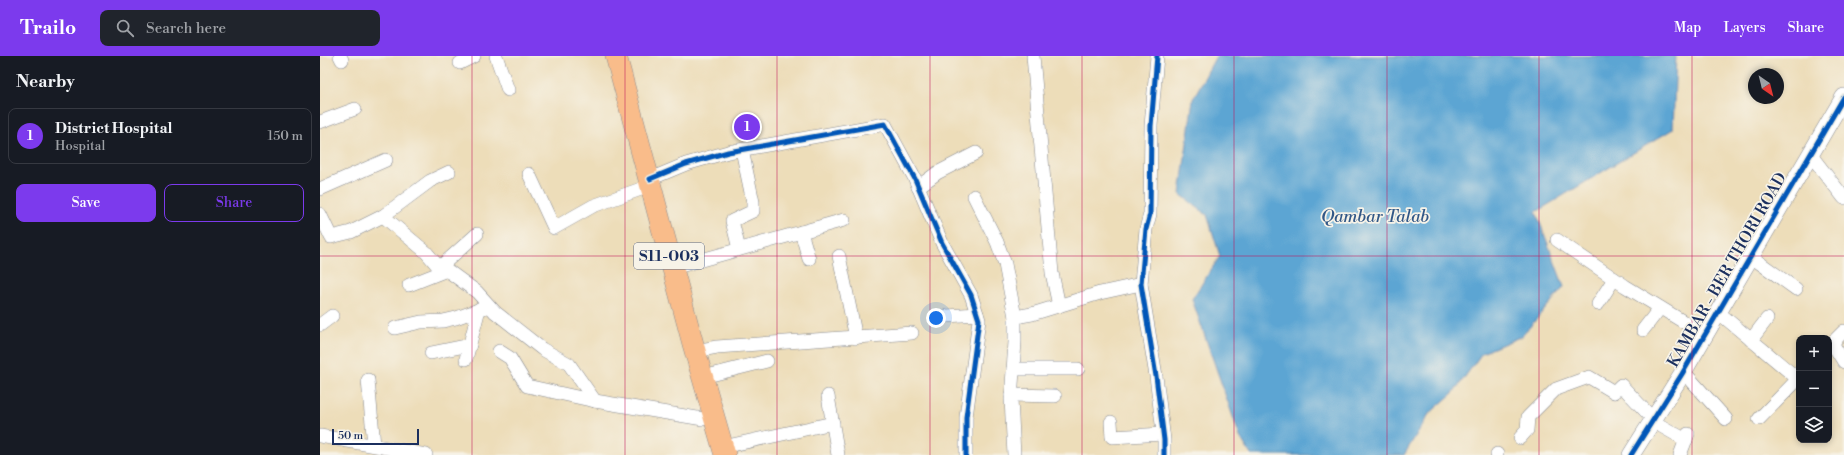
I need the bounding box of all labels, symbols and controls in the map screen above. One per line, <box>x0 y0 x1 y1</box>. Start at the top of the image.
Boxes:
search box <box>100 10 380 46</box>
text: Trailo <box>20 16 76 40</box>
icon: search <box>114 17 136 39</box>
text: Search here <box>146 19 226 38</box>
text: Map <box>1674 19 1701 37</box>
text: Layers <box>1723 19 1766 37</box>
text: Share <box>1788 19 1824 37</box>
north arrow <box>1748 68 1784 104</box>
text: Nearby <box>16 71 75 93</box>
pin: 1 <box>734 112 760 142</box>
text: District Hospital <box>55 119 173 138</box>
text: 1 <box>27 128 33 144</box>
text: 150 m <box>268 128 303 144</box>
text: Hospital <box>55 138 105 154</box>
street label: KAMBAR - BER THORI ROAD <box>1663 169 1791 371</box>
button: Save <box>16 184 156 222</box>
button: Share <box>164 184 304 222</box>
water label: Qambar Talab <box>1321 206 1429 228</box>
road number: S11-003 <box>634 243 704 269</box>
your location <box>926 308 946 328</box>
map controls <box>1796 335 1832 443</box>
button: + <box>1796 335 1832 371</box>
button: − <box>1796 371 1832 407</box>
button: layers <box>1796 407 1832 443</box>
scale bar <box>332 427 419 446</box>
text: 50 m <box>338 429 363 443</box>

